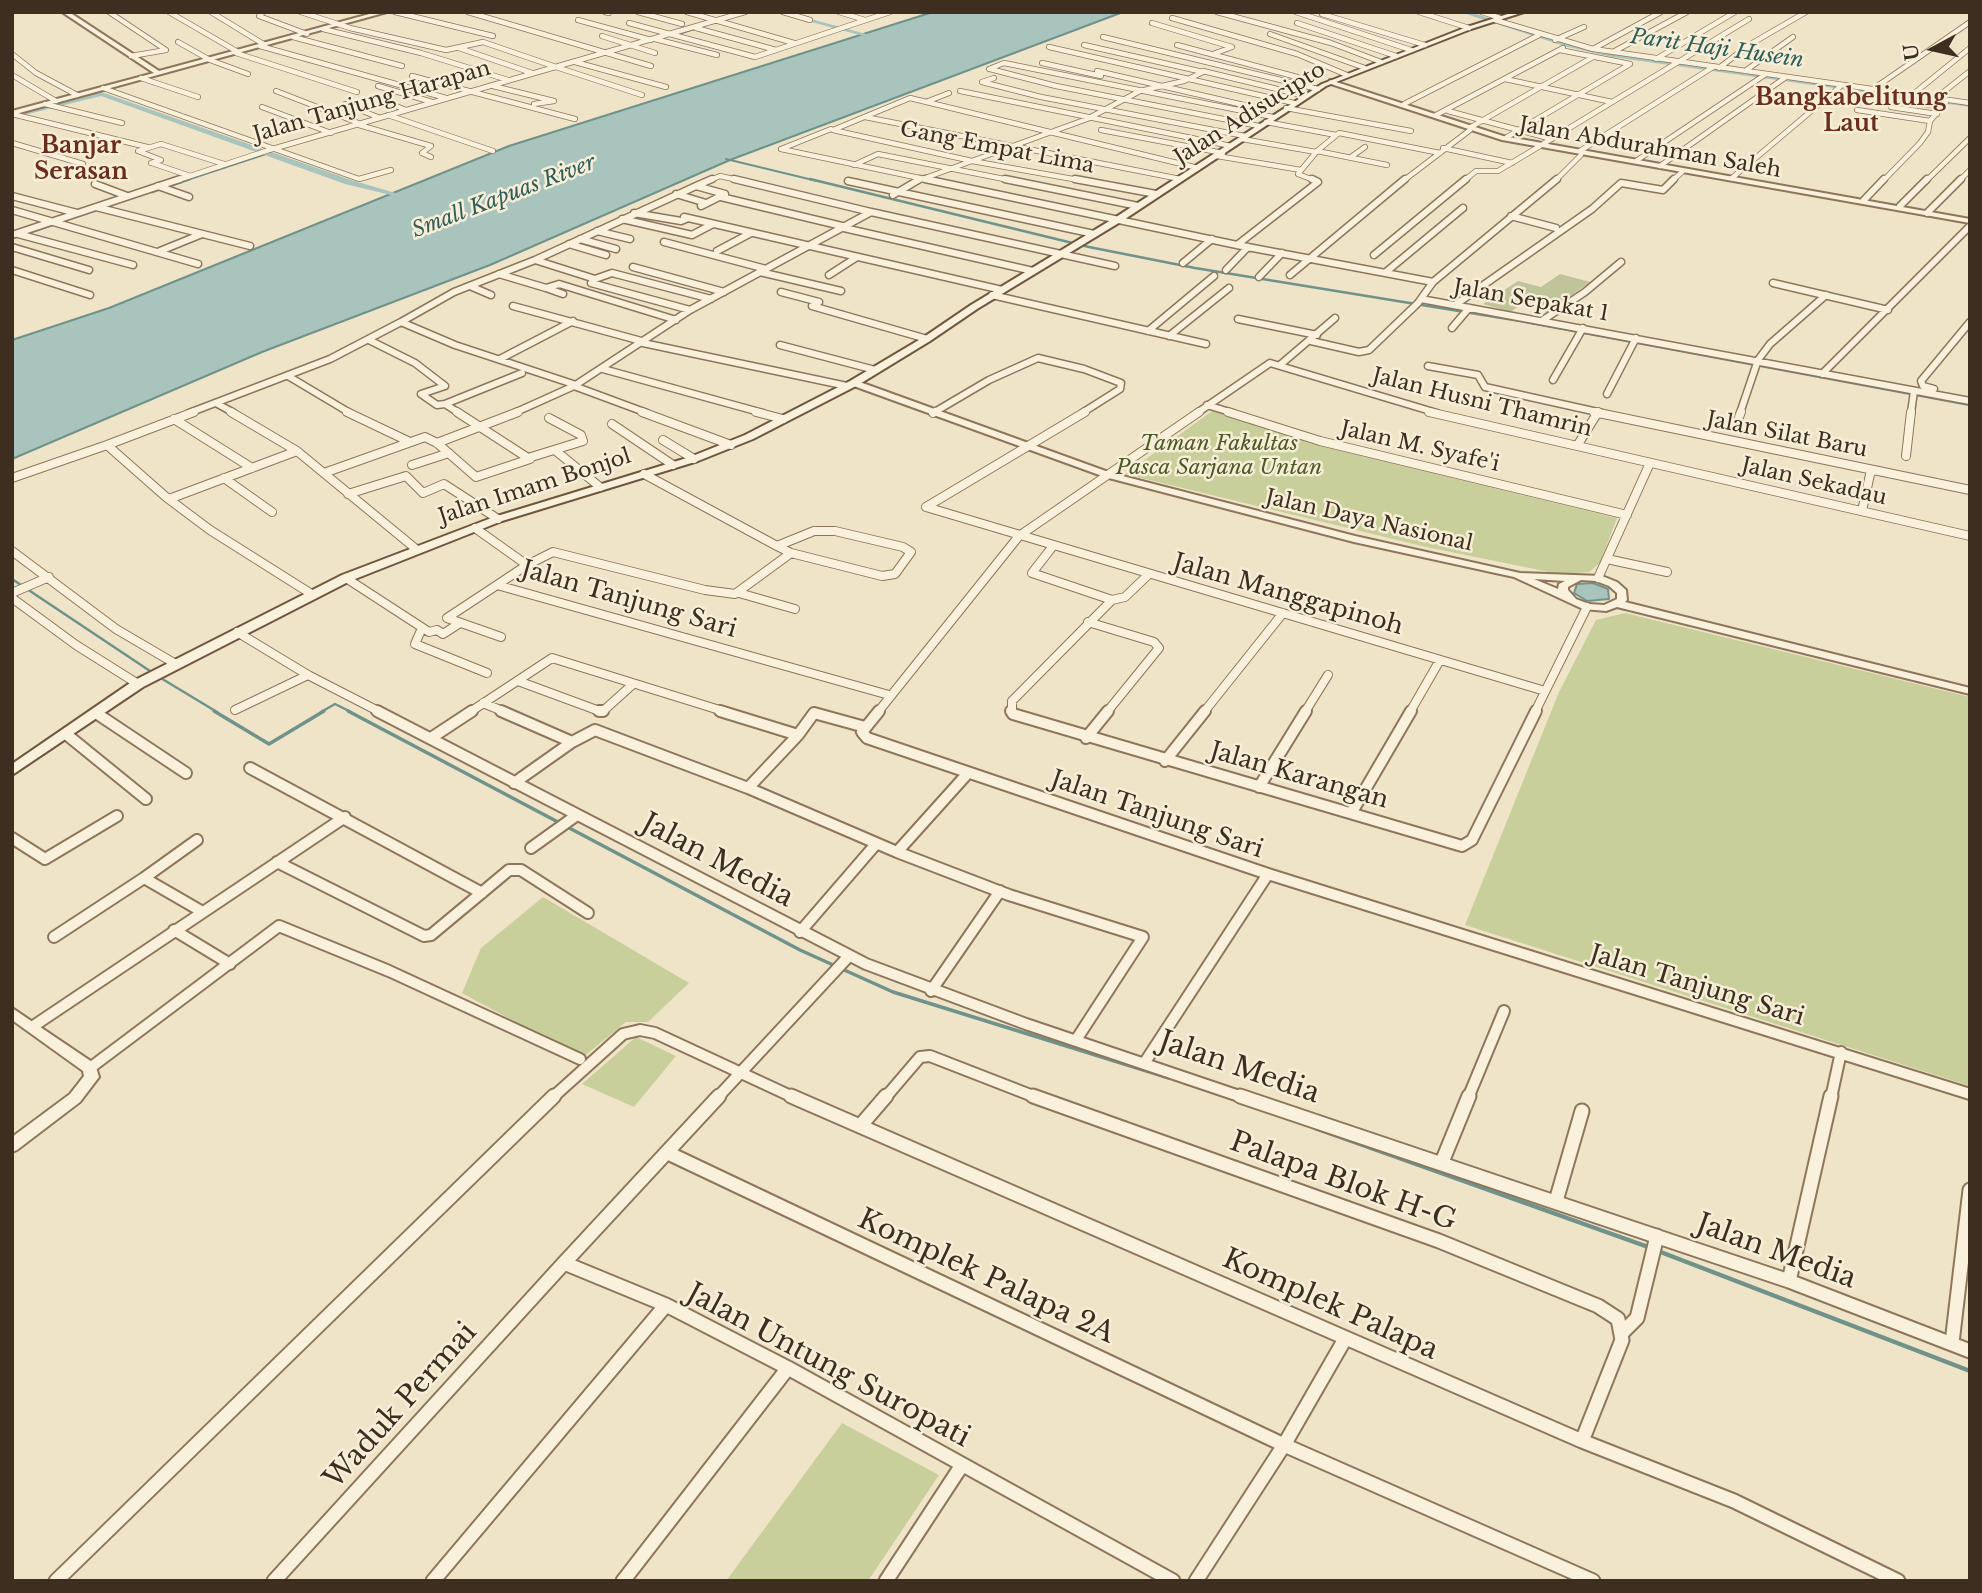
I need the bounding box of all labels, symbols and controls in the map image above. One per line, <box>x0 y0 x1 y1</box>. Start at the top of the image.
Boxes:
north arrow <box>1898 14 1968 84</box>
water label: Parit Haji Husein <box>1629 24 1805 74</box>
text: U <box>1899 42 1924 62</box>
street label: Jalan Tanjung Harapan <box>251 56 493 148</box>
street label: Jalan Adisucipto <box>1170 57 1330 171</box>
district label: Bangkabelitung Laut <box>1755 85 1947 139</box>
street label: Jalan Abdurahman Saleh <box>1517 113 1783 183</box>
street label: Gang Empat Lima <box>898 117 1096 179</box>
district label: Banjar Serasan <box>34 133 128 187</box>
water label: Small Kapuas River <box>409 150 599 244</box>
street label: Jalan Sepakat 1 <box>1451 275 1611 327</box>
street label: Jalan Husni Thamrin <box>1370 363 1594 443</box>
street label: Jalan Silat Baru <box>1705 407 1869 463</box>
street label: Jalan M. Syafe'i <box>1338 416 1502 478</box>
park label: Taman Fakultas Pasca Sarjana Untan <box>1116 431 1322 481</box>
street label: Jalan Imam Bonjol <box>436 444 634 530</box>
street label: Jalan Sekadau <box>1739 453 1889 511</box>
street label: Jalan Daya Nasional <box>1263 485 1475 557</box>
street label: Jalan Manggapinoh <box>1170 548 1406 642</box>
street label: Jalan Tanjung Sari <box>518 555 740 645</box>
street label: Jalan Karangan <box>1207 737 1391 815</box>
street label: Jalan Tanjung Sari <box>1047 765 1267 865</box>
street label: Jalan Media <box>635 807 799 915</box>
street label: Jalan Tanjung Sari <box>1586 940 1808 1032</box>
street label: Jalan Media <box>1154 1025 1324 1111</box>
street label: Palapa Blok H-G <box>1225 1125 1461 1239</box>
street label: Komplek Palapa 2A <box>852 1203 1120 1351</box>
street label: Jalan Media <box>1692 1208 1860 1296</box>
street label: Komplek Palapa <box>1217 1242 1443 1368</box>
street label: Jalan Untung Suropati <box>680 1277 976 1455</box>
street label: Waduk Permai <box>318 1316 484 1496</box>

